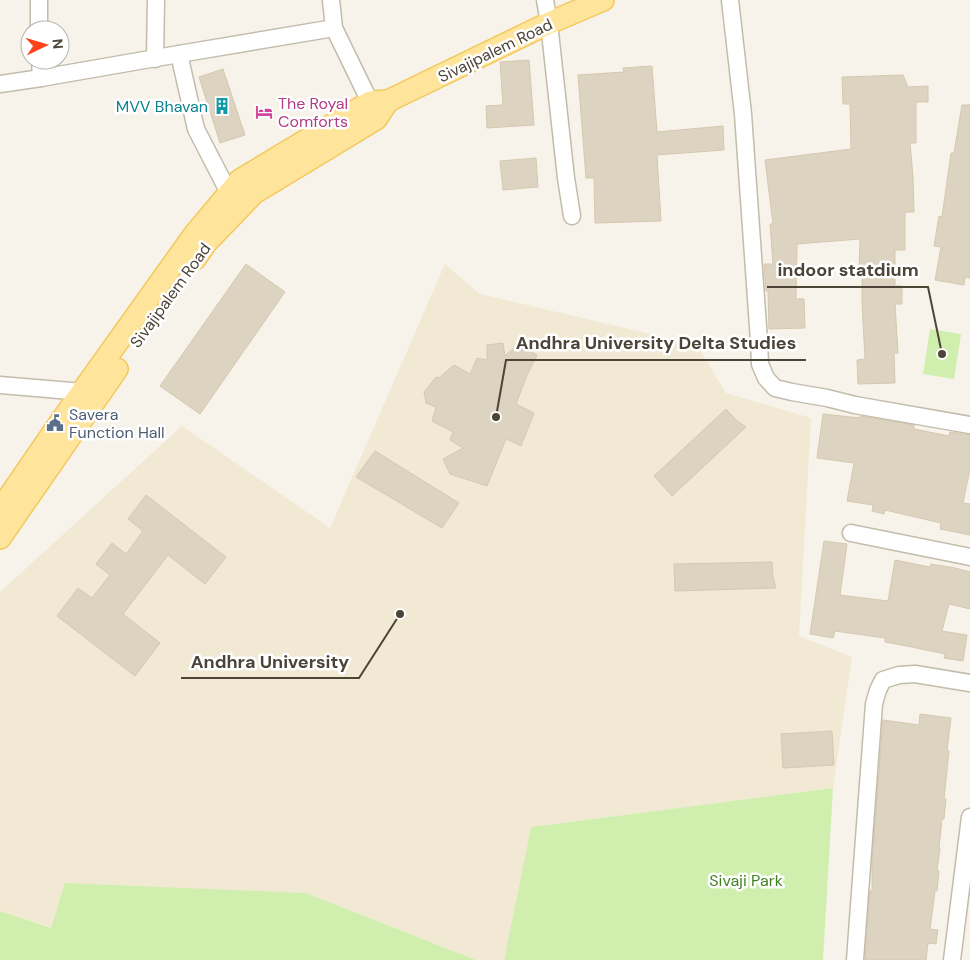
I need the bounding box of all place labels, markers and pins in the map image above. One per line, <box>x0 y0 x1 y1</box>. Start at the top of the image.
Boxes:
place label: The Royal Comforts <box>278 93 348 132</box>
place label: MVV Bhavan <box>116 96 208 117</box>
building icon: MVV Bhavan <box>212 96 232 116</box>
hotel icon: The Royal Comforts <box>254 102 274 122</box>
callout: indoor statdium <box>767 254 928 287</box>
callout: Andhra University Delta Studies <box>506 327 806 360</box>
place label: Savera Function Hall <box>69 404 165 443</box>
public building icon: Savera Function Hall <box>45 413 65 433</box>
callout: Andhra University <box>181 645 359 678</box>

